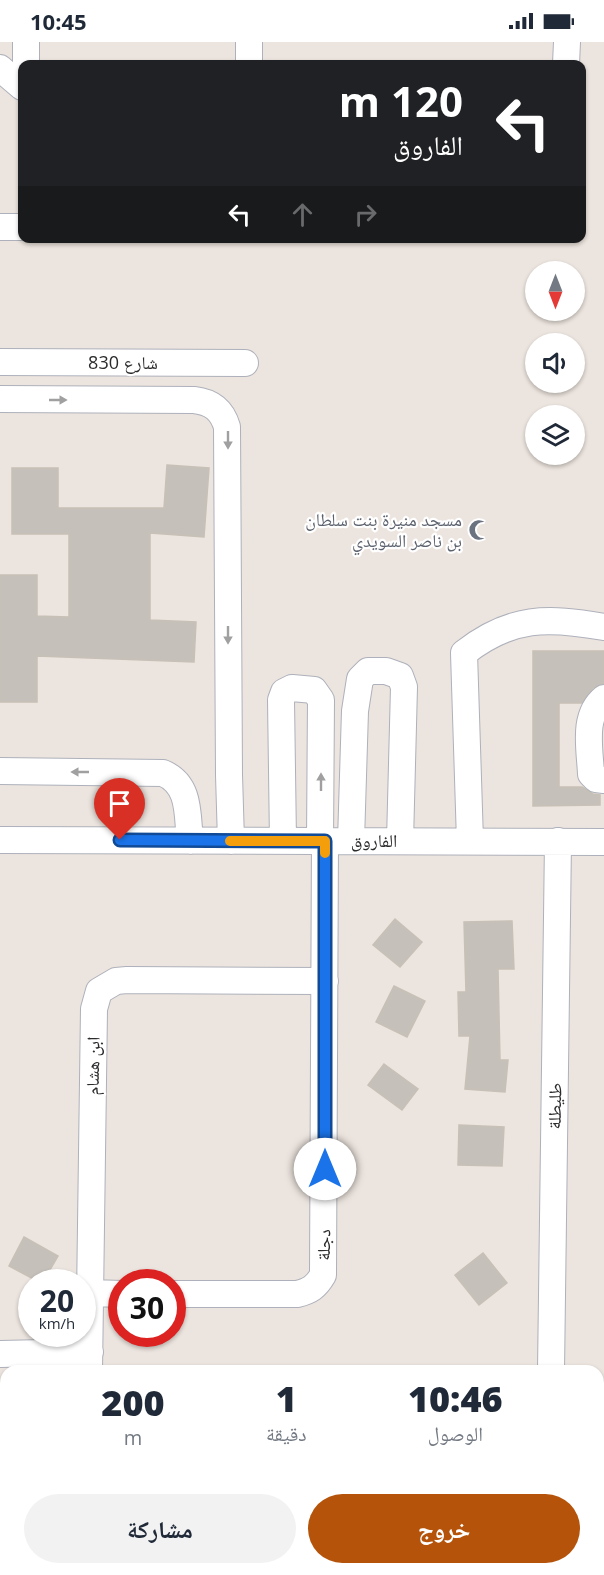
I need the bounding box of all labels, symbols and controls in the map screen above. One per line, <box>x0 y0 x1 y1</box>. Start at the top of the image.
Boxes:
text: 10:45 <box>30 6 87 36</box>
text: 120 m <box>339 72 463 129</box>
icon: left <box>484 84 562 162</box>
text: الفاروق <box>393 126 463 163</box>
icon: left <box>223 198 256 231</box>
icon: ahead <box>286 198 319 231</box>
icon: right <box>349 198 382 231</box>
north arrow <box>525 261 585 321</box>
map controls <box>525 261 585 465</box>
button: sound <box>525 333 585 393</box>
street label: شارع 830 <box>88 350 158 374</box>
one-way arrow <box>49 395 68 404</box>
button: layers <box>525 405 585 465</box>
one-way arrow <box>223 430 232 449</box>
place label: مسجد منيرة بنت سلطان بن ناصر السويدي <box>305 507 462 556</box>
mosque icon: مسجد منيرة بنت سلطان بن ناصر السويدي <box>467 518 491 542</box>
one-way arrow <box>223 625 233 644</box>
one-way arrow <box>71 767 90 777</box>
one-way arrow <box>316 773 326 792</box>
pin <box>94 778 145 840</box>
icon: arrive <box>103 787 136 820</box>
street label: الفاروق <box>351 828 397 852</box>
street label: ابن هشام <box>79 1036 106 1096</box>
street label: طليطلة <box>542 1082 566 1130</box>
position arrow <box>293 1137 357 1201</box>
street label: دجلة <box>311 1229 335 1261</box>
speed limit sign: 30 <box>108 1269 186 1347</box>
text: 20 <box>40 1280 74 1321</box>
text: km/h <box>39 1313 75 1333</box>
text: 1 <box>276 1374 297 1423</box>
text: 10:46 <box>408 1374 503 1423</box>
text: 200 <box>101 1378 165 1427</box>
text: دقيقة <box>266 1420 307 1447</box>
text: الوصول <box>428 1420 483 1447</box>
text: m <box>124 1424 142 1451</box>
button: مشاركة <box>24 1494 296 1563</box>
button: خروج <box>308 1494 580 1563</box>

